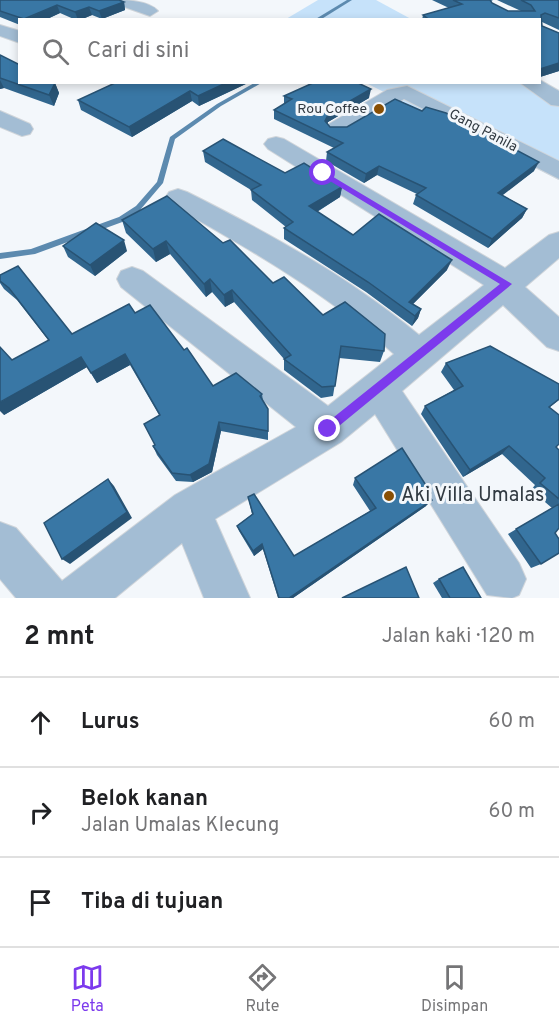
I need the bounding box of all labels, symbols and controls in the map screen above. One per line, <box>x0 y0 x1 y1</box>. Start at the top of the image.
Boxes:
search box <box>18 18 541 84</box>
icon: search <box>39 35 72 68</box>
text: Cari di sini <box>87 38 189 65</box>
place label: Rou Coffee <box>297 101 367 118</box>
marker: Rou Coffee <box>372 102 386 116</box>
street label: Gang Panila <box>446 106 520 156</box>
route start <box>309 159 335 185</box>
route end <box>314 415 340 441</box>
place label: Aki Villa Umalas <box>401 483 544 509</box>
marker: Aki Villa Umalas <box>382 489 396 503</box>
text: 2 mnt <box>24 621 95 654</box>
text: Jalan kaki · 120 m <box>382 624 535 650</box>
icon: ahead <box>24 706 57 739</box>
text: Lurus <box>81 709 140 736</box>
text: 60 m <box>489 709 535 735</box>
text: Belok kanan <box>81 786 208 813</box>
icon: right <box>24 796 57 829</box>
text: 60 m <box>489 799 535 825</box>
text: Jalan Umalas Klecung <box>81 813 279 839</box>
icon: arrive <box>24 886 57 919</box>
text: Tiba di tujuan <box>81 889 223 916</box>
tab: Peta <box>71 961 104 1017</box>
tab: Rute <box>245 961 279 1017</box>
tab: Disimpan <box>421 961 488 1017</box>

